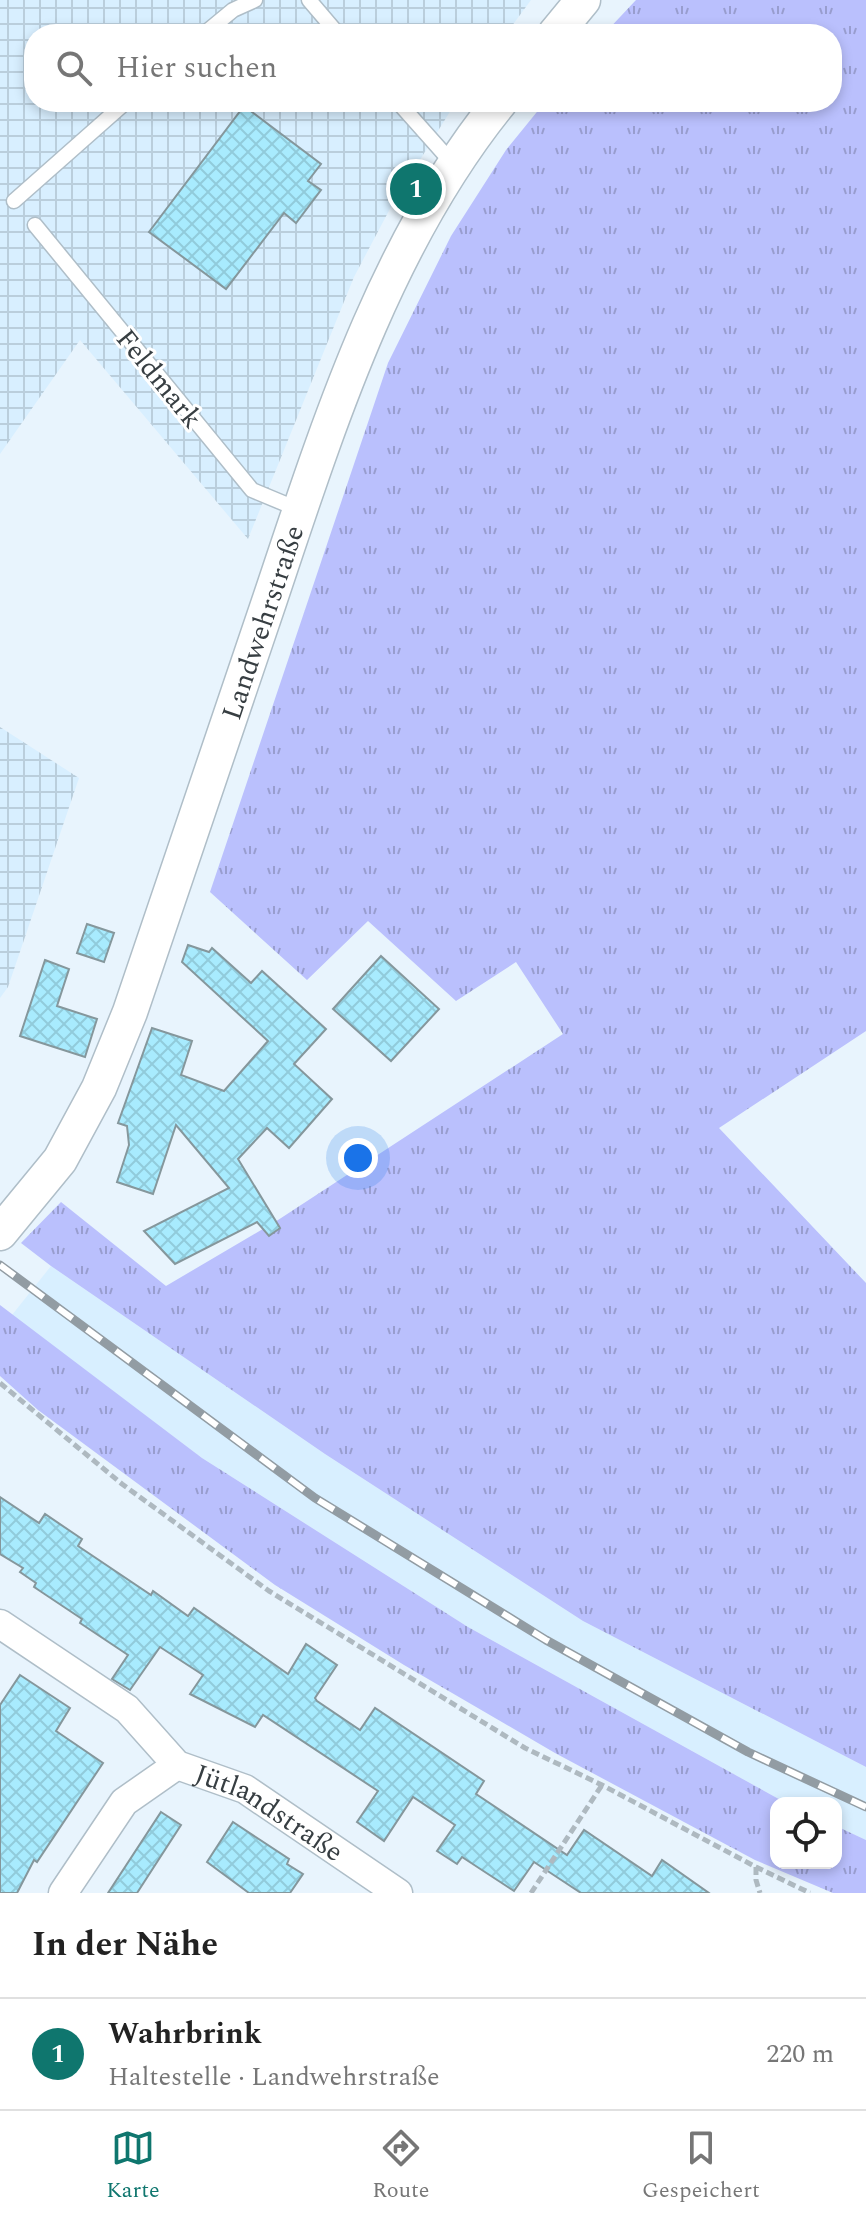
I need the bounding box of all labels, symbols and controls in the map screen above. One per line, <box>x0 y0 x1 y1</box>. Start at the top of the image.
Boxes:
search box <box>24 24 842 112</box>
text: Hier suchen <box>116 45 277 91</box>
icon: search <box>52 46 96 90</box>
pin: 1 <box>390 159 442 219</box>
street label: Feldmark <box>105 319 213 438</box>
street label: Landwehrstraße <box>211 520 316 726</box>
your location <box>338 1138 378 1178</box>
street label: Jütlandstraße <box>188 1753 352 1873</box>
map controls <box>770 1797 842 1869</box>
button: locate <box>770 1797 842 1869</box>
text: In der Nähe <box>32 1919 218 1971</box>
text: Wahrbrink <box>108 2011 262 2057</box>
text: 1 <box>51 2034 65 2074</box>
text: 220 m <box>766 2034 834 2074</box>
text: Haltestelle · Landwehrstraße <box>108 2057 440 2097</box>
tab: Karte <box>106 2126 160 2207</box>
tab: Route <box>372 2126 429 2207</box>
tab: Gespeichert <box>642 2126 760 2207</box>

